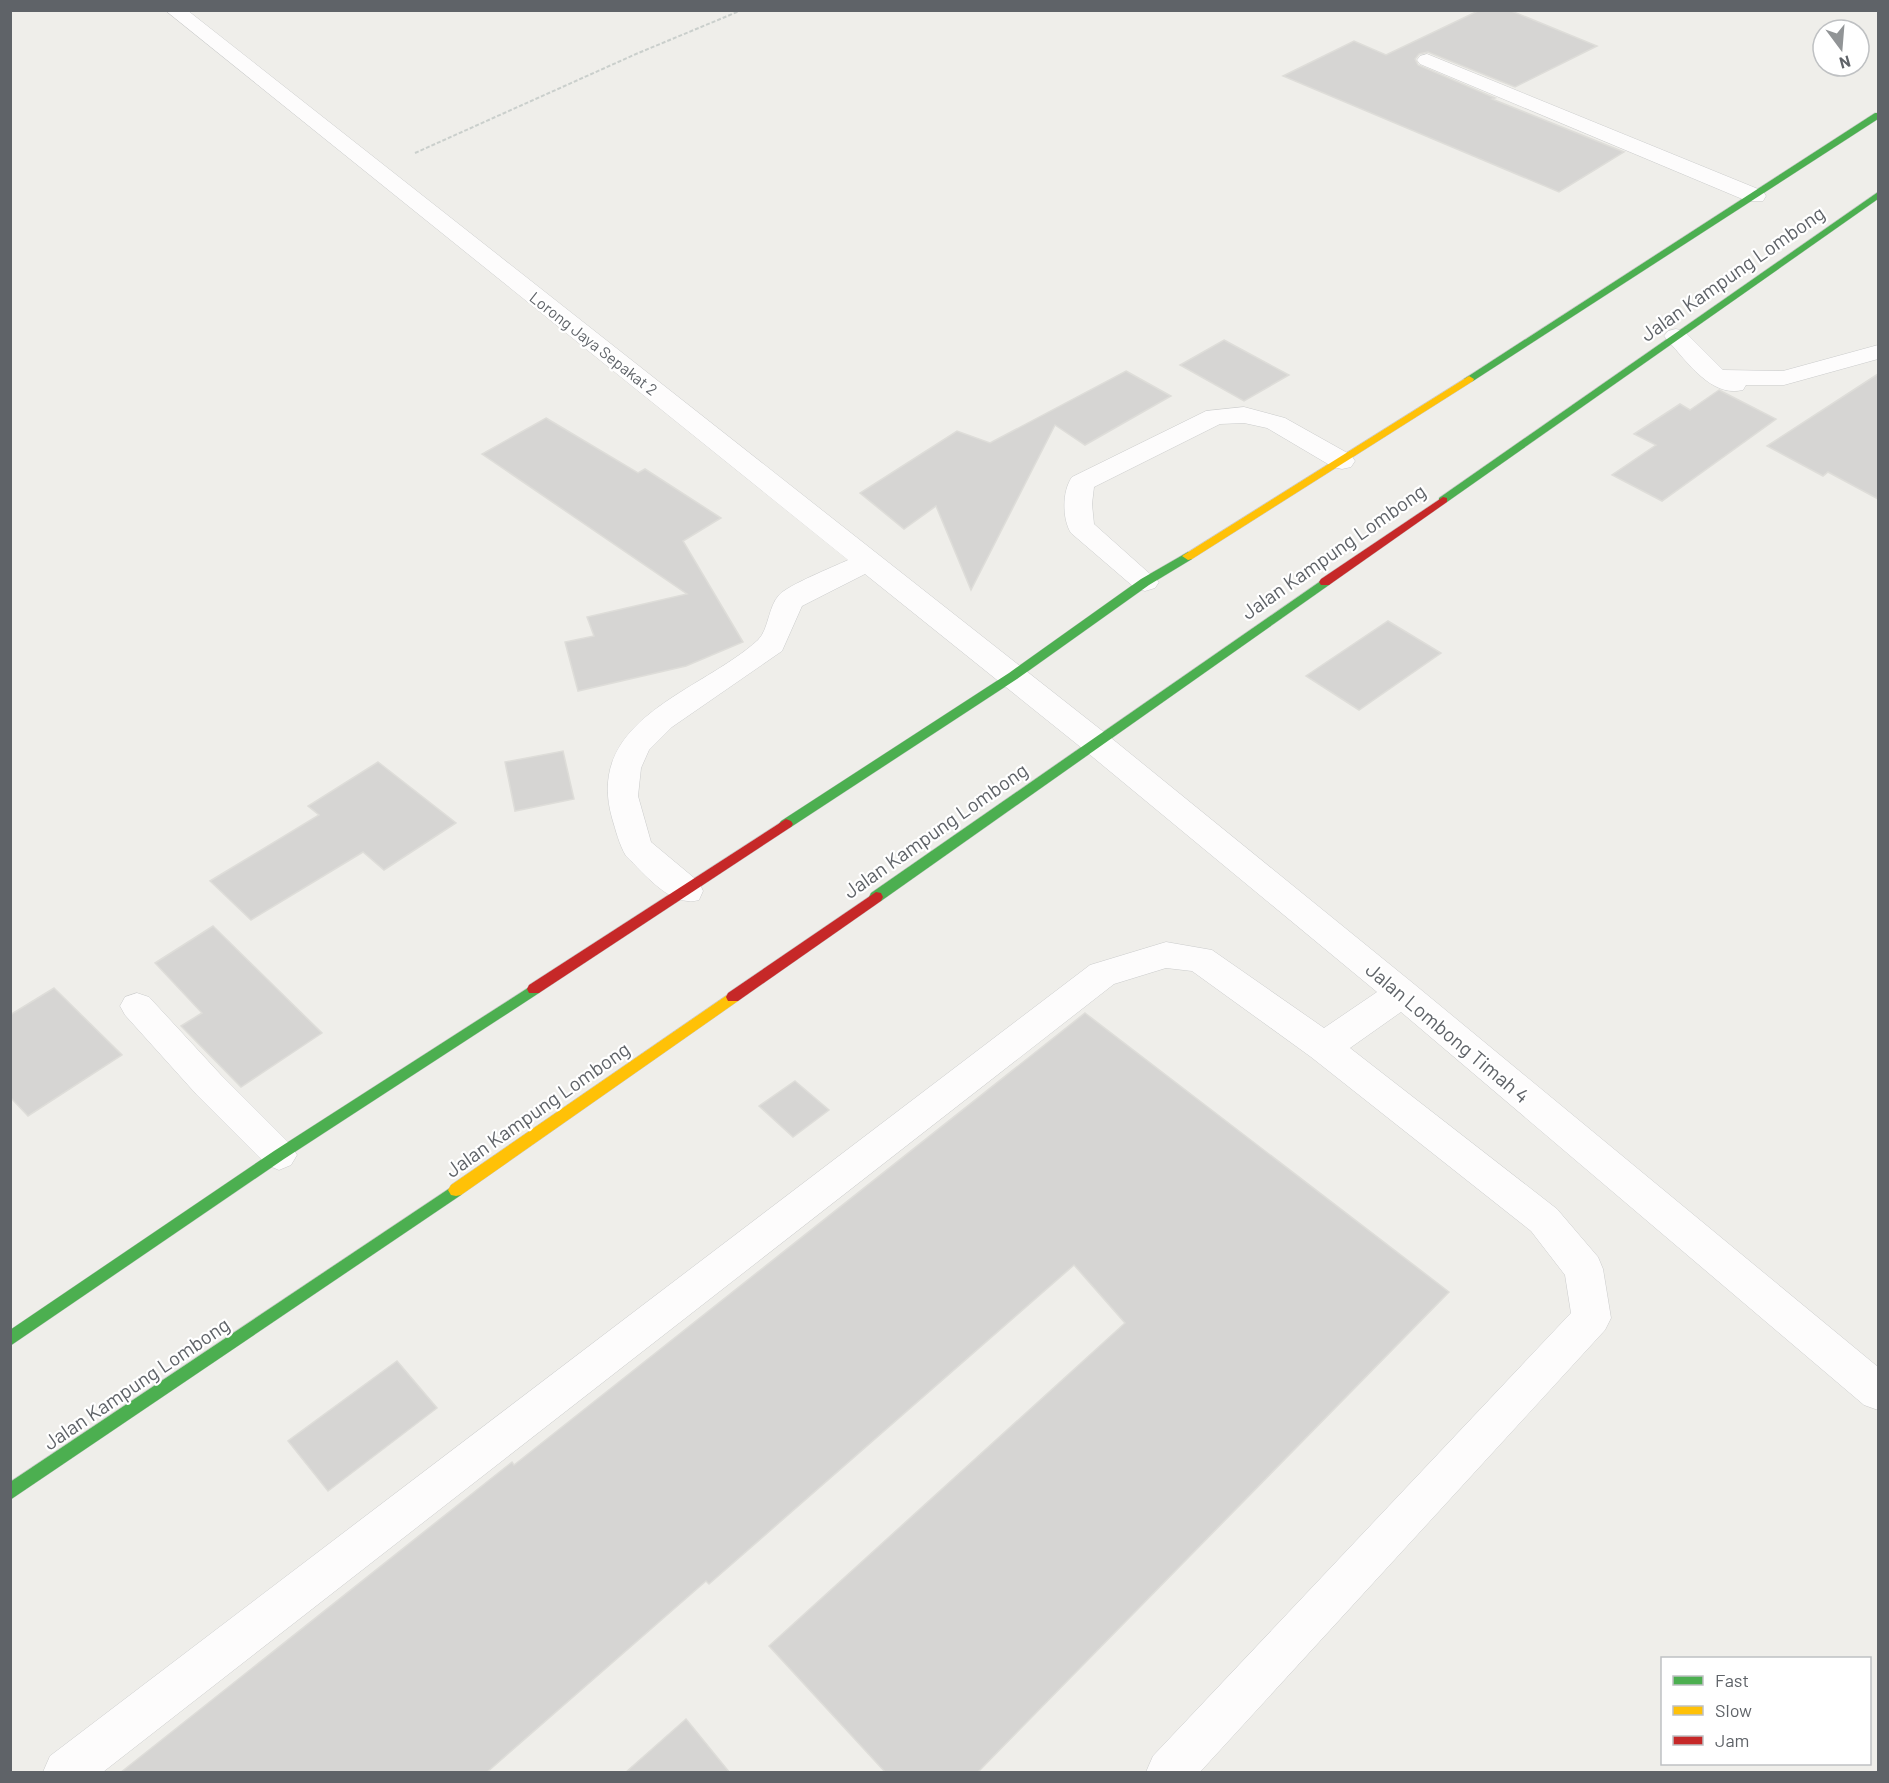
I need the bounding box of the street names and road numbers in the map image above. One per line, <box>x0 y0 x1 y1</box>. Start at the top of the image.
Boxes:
street label: Jalan Kampung Lombong <box>1635 200 1829 346</box>
street label: Lorong Jaya Sepakat 2 <box>526 287 662 399</box>
street label: Jalan Kampung Lombong <box>1236 478 1430 624</box>
street label: Jalan Kampung Lombong <box>838 757 1032 903</box>
street label: Jalan Lombong Timah 4 <box>1361 957 1535 1107</box>
street label: Jalan Kampung Lombong <box>440 1036 634 1182</box>
street label: Jalan Kampung Lombong <box>38 1312 234 1454</box>

